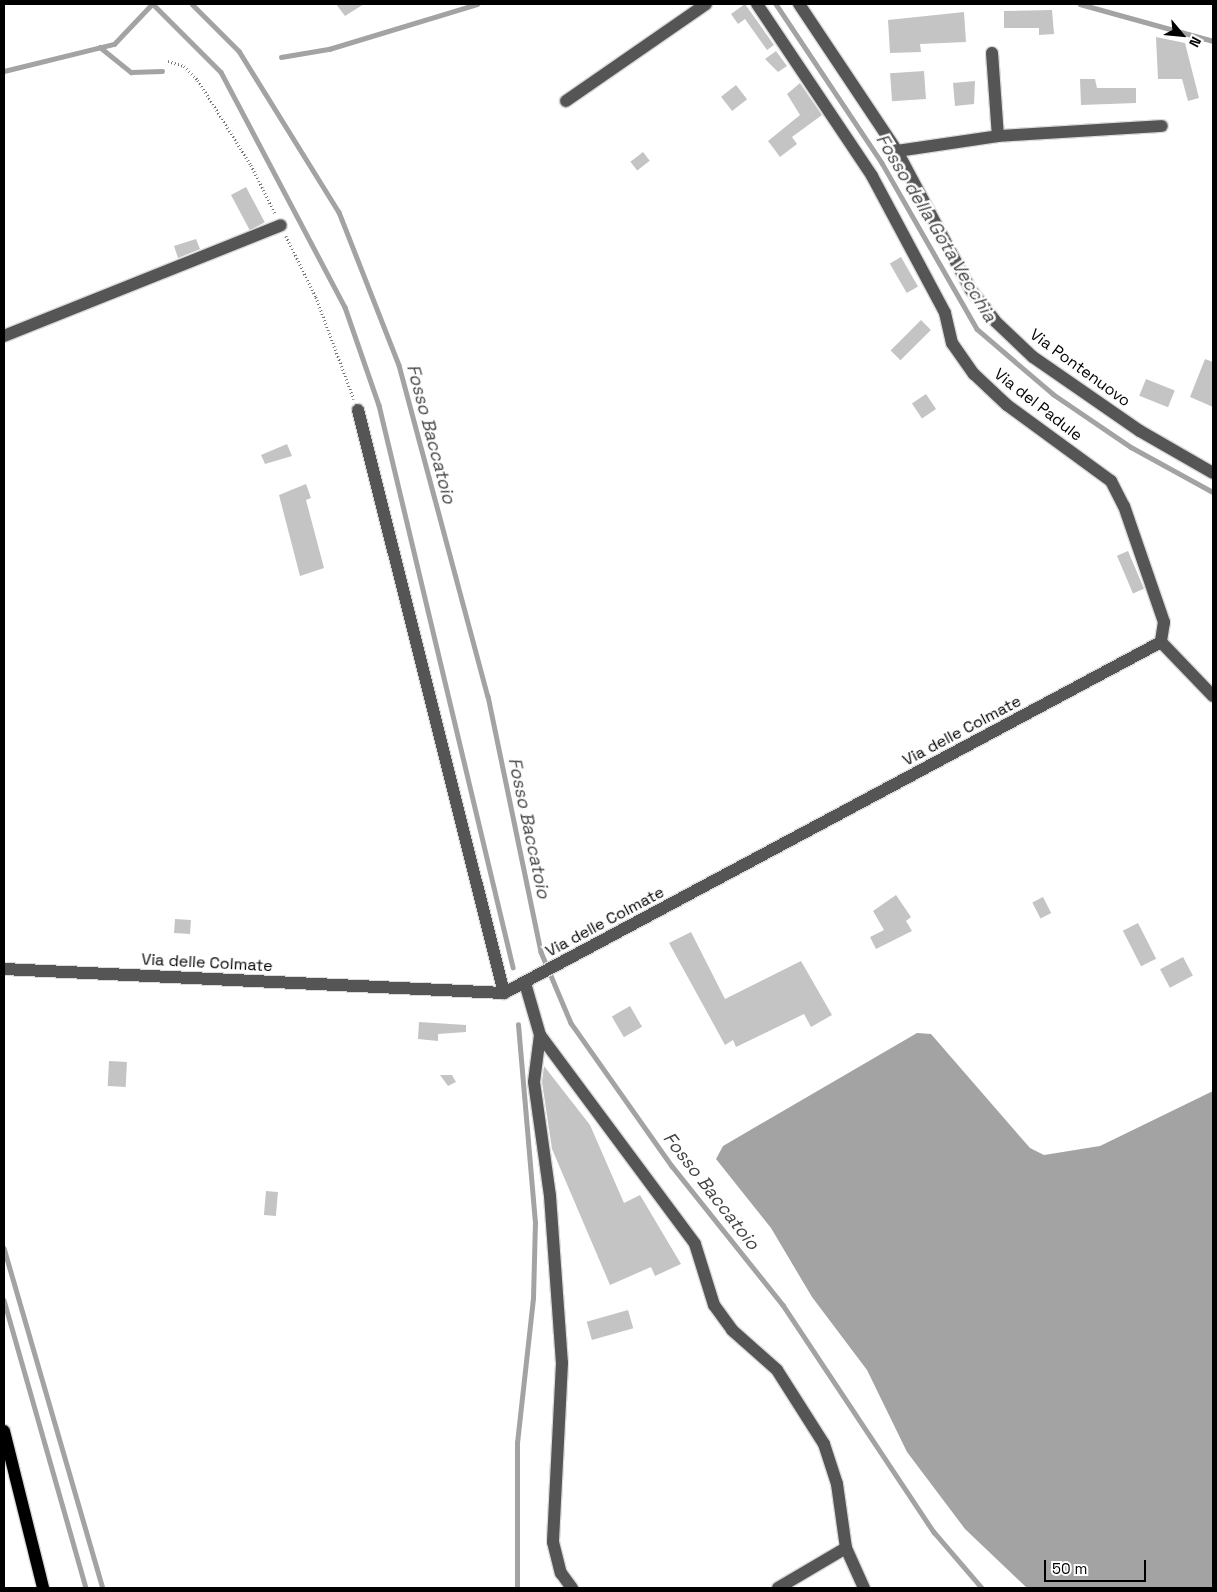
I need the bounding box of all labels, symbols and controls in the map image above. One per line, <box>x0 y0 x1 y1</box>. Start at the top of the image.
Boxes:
north arrow <box>1157 10 1207 60</box>
text: N <box>1185 34 1205 50</box>
water label: Fosso della Gota Vecchia <box>871 130 1001 326</box>
street label: Via Pontenuovo <box>1026 325 1134 411</box>
water label: Fosso Baccatoio <box>402 362 460 506</box>
street label: Via del Padule <box>990 365 1086 445</box>
street label: Via delle Colmate <box>899 692 1025 770</box>
water label: Fosso Baccatoio <box>504 756 554 900</box>
street label: Via delle Colmate <box>542 883 668 961</box>
street label: Via delle Colmate <box>141 950 273 976</box>
water label: Fosso Baccatoio <box>658 1128 764 1254</box>
scale bar <box>1047 1550 1150 1582</box>
text: 50 m <box>1052 1559 1087 1578</box>

